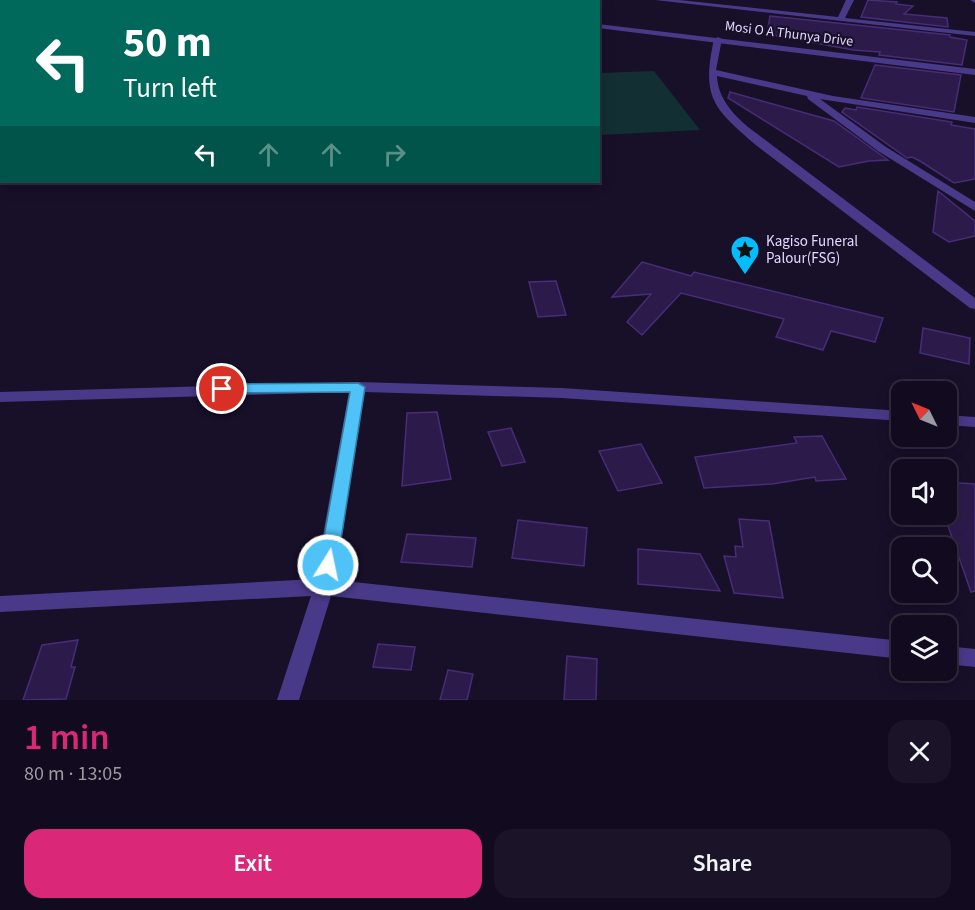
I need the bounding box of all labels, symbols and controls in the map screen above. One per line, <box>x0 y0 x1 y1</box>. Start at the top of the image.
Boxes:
text: 50 m <box>123 13 212 73</box>
street label: Mosi O A Thunya Drive <box>724 16 854 52</box>
icon: left <box>24 24 102 102</box>
text: Turn left <box>123 69 217 108</box>
icon: left <box>189 138 222 171</box>
icon: ahead <box>252 138 285 171</box>
icon: ahead <box>315 138 348 171</box>
icon: right <box>378 138 411 171</box>
place label: Kagiso Funeral Palour(FSG) <box>766 231 858 269</box>
place icon: Kagiso Funeral Palour(FSG) <box>729 234 761 276</box>
pin <box>196 363 247 414</box>
icon: arrive <box>205 372 238 405</box>
north arrow <box>891 381 957 447</box>
map controls <box>891 381 957 681</box>
button: sound <box>891 459 957 525</box>
position arrow <box>296 533 360 597</box>
button: search <box>891 537 957 603</box>
button: layers <box>891 615 957 681</box>
text: 1 min <box>24 712 110 763</box>
button: close <box>888 720 951 783</box>
text: 80 m · 13:05 <box>24 760 122 788</box>
button: Exit <box>24 829 482 898</box>
button: Share <box>494 829 951 898</box>

